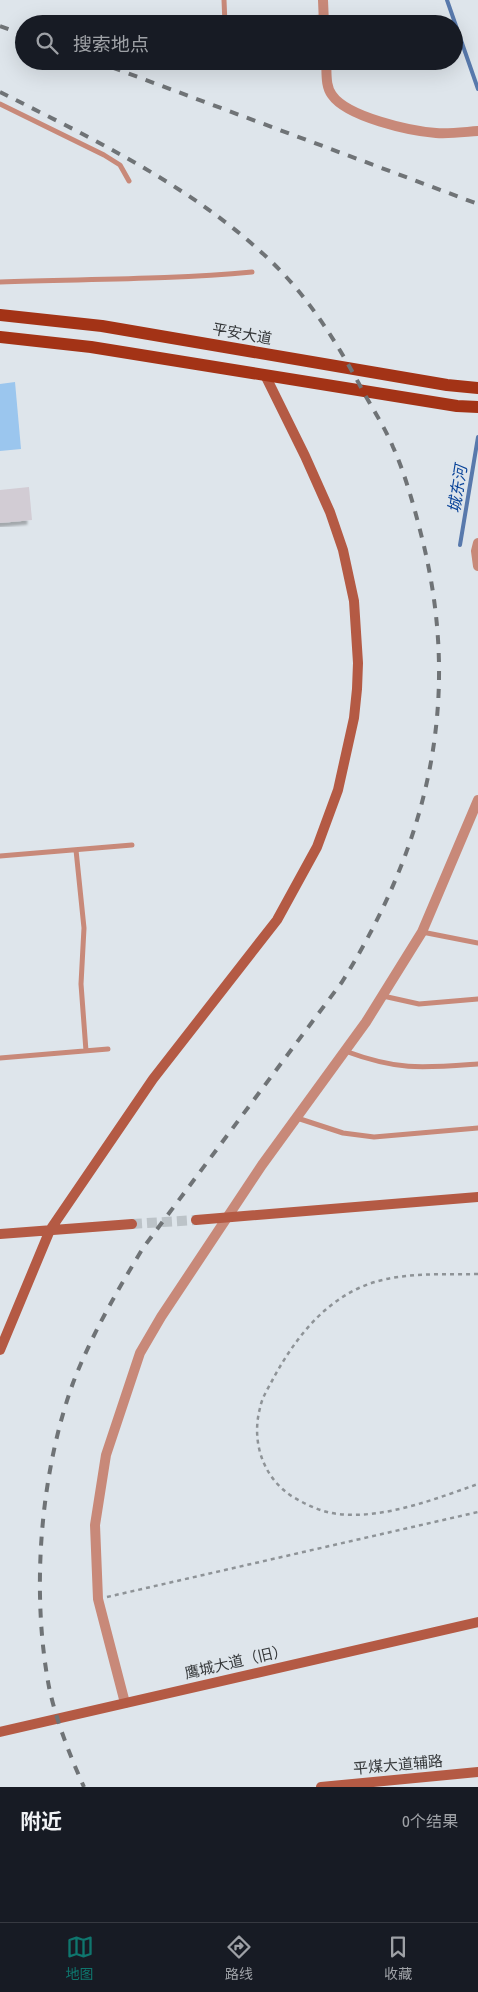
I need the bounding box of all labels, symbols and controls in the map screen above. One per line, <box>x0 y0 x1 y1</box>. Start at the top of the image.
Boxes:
search box <box>15 15 463 70</box>
icon: search <box>33 29 61 57</box>
text: 搜索地点 <box>73 33 149 56</box>
street label: 平安大道 <box>211 320 273 348</box>
water label: 城东河 <box>444 461 471 514</box>
street label: 鹰城大道（旧） <box>183 1641 289 1683</box>
street label: 平煤大道辅路 <box>352 1752 444 1778</box>
text: 附近 <box>20 1809 62 1835</box>
text: 0个结果 <box>402 1812 458 1831</box>
tab: 地图 <box>66 1933 94 1983</box>
tab: 路线 <box>225 1933 253 1983</box>
tab: 收藏 <box>384 1933 412 1983</box>

